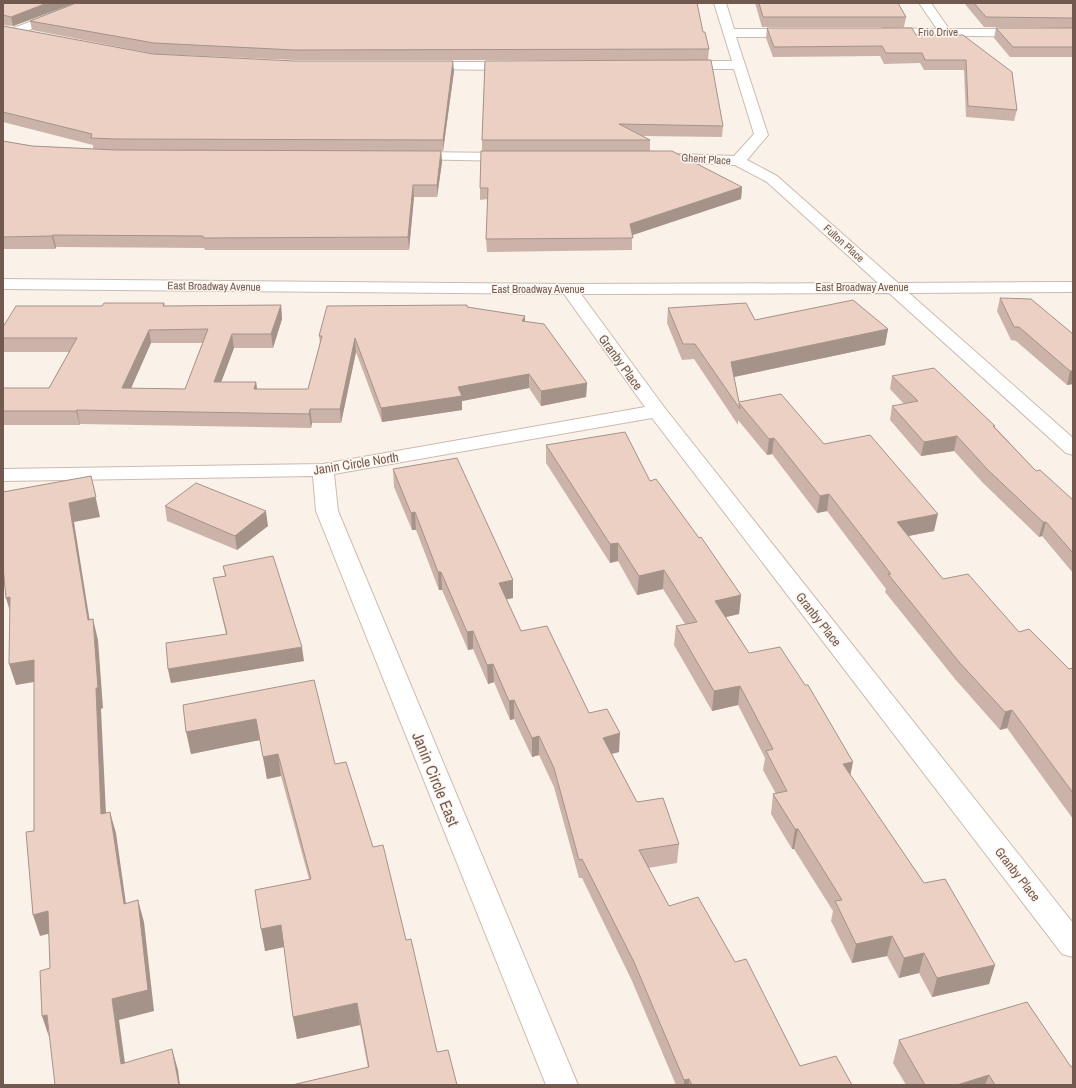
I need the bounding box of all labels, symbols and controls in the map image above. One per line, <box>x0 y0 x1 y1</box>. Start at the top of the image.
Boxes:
street label: Frio Drive <box>918 25 958 39</box>
street label: Ghent Place <box>681 150 731 168</box>
street label: Fulton Place <box>821 221 867 265</box>
street label: East Broadway Avenue <box>167 278 261 294</box>
street label: East Broadway Avenue <box>815 280 909 294</box>
street label: East Broadway Avenue <box>491 282 585 296</box>
street label: Granby Place <box>595 331 646 393</box>
street label: Janin Circle North <box>312 448 400 479</box>
street label: Granby Place <box>792 589 845 650</box>
street label: Janin Circle East <box>407 729 465 830</box>
street label: Granby Place <box>991 844 1044 905</box>

